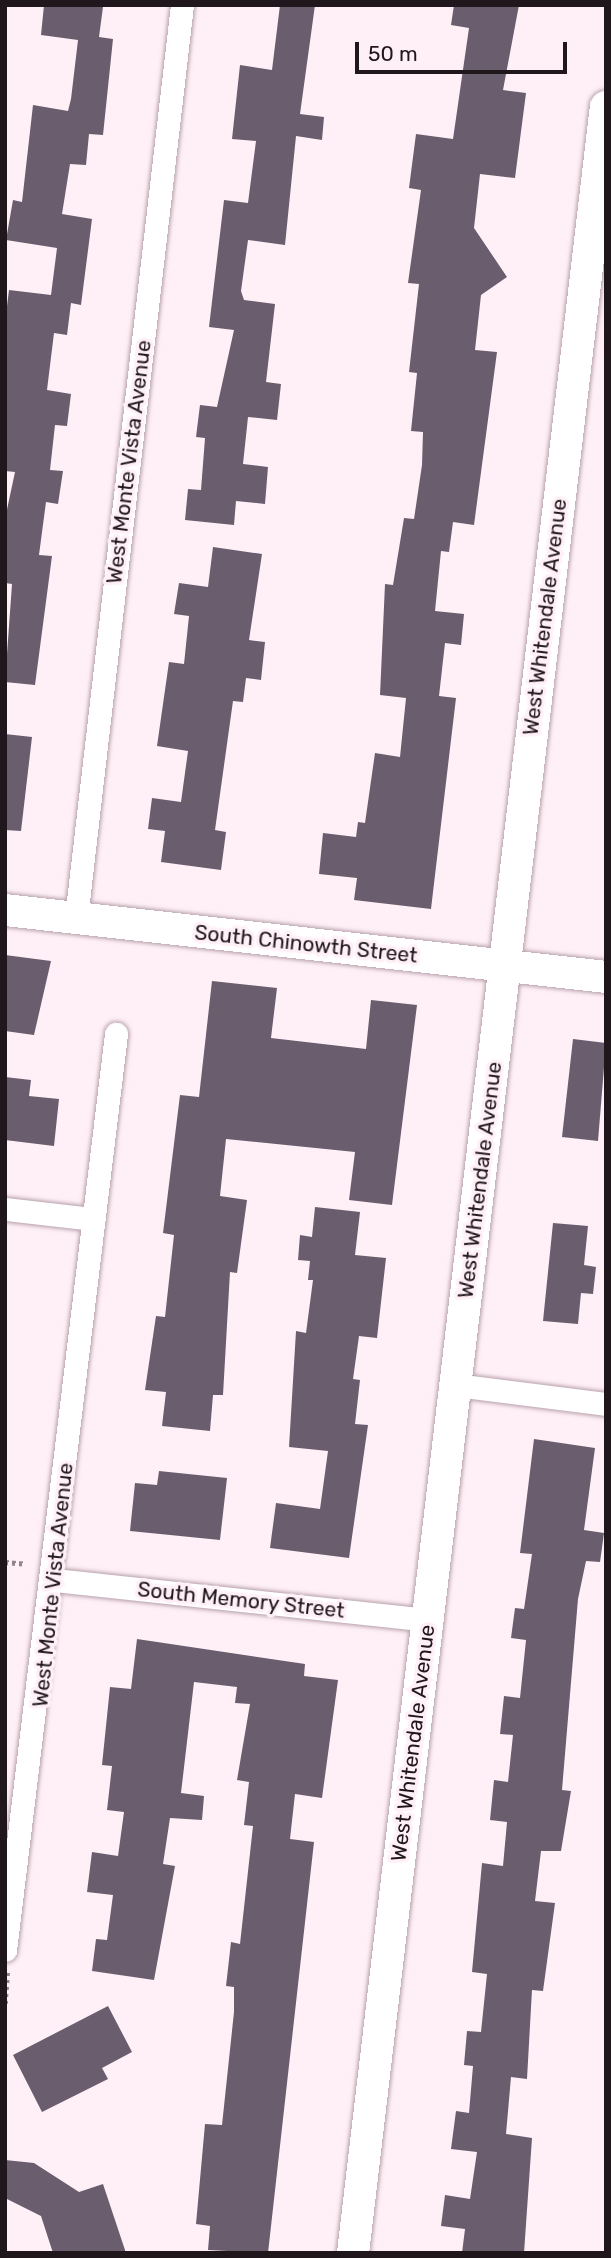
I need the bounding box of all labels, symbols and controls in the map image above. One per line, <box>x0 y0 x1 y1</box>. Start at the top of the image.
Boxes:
scale bar <box>359 28 571 72</box>
text: 50 m <box>368 41 418 66</box>
street label: West Monte Vista Avenue <box>101 338 157 586</box>
street label: West Whitendale Avenue <box>518 497 572 737</box>
street label: South Chinowth Street <box>193 920 419 968</box>
street label: West Whitendale Avenue <box>453 1060 507 1300</box>
street label: West Monte Vista Avenue <box>28 1461 78 1709</box>
street label: South Memory Street <box>136 1577 346 1623</box>
street label: West Whitendale Avenue <box>386 1623 440 1863</box>

